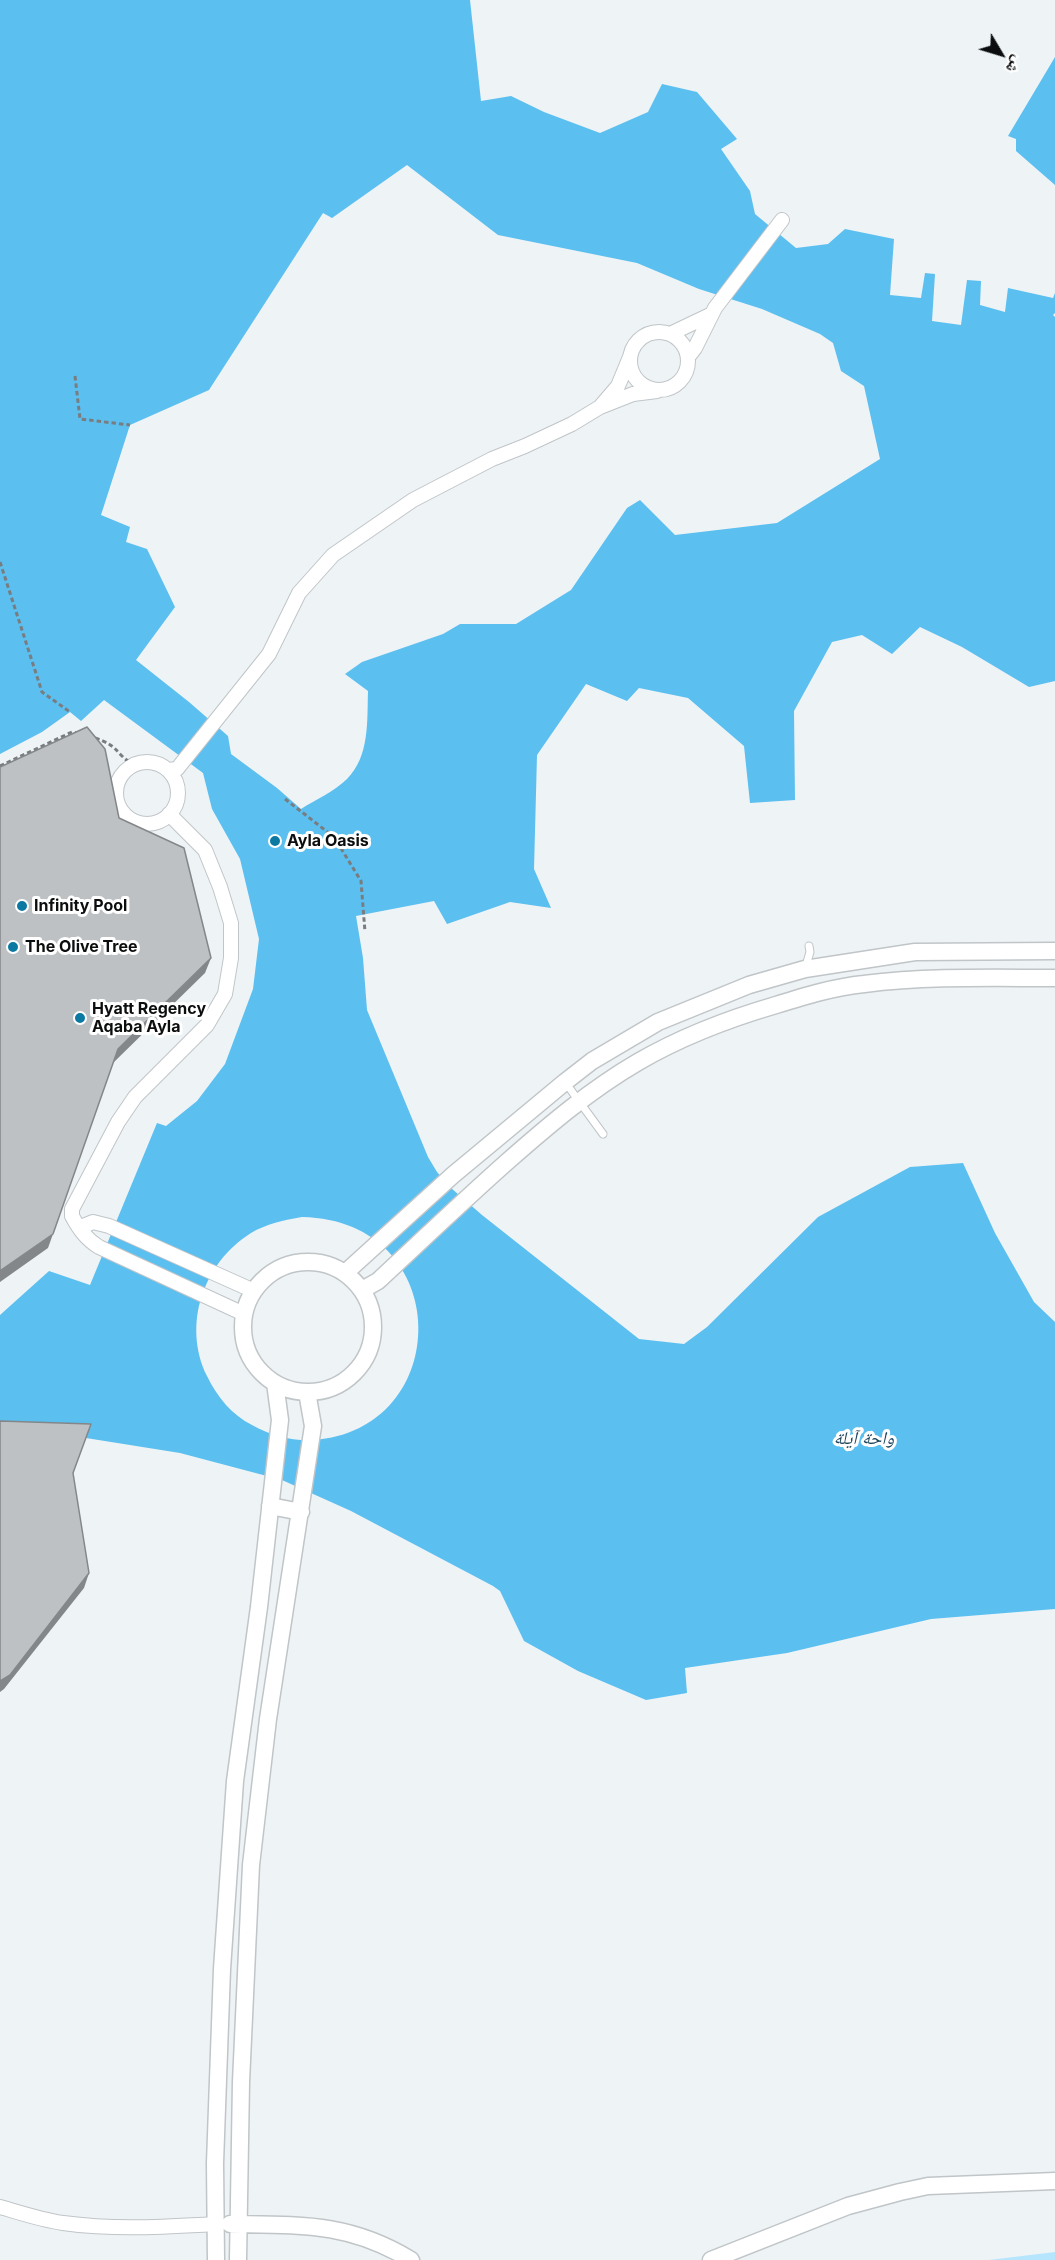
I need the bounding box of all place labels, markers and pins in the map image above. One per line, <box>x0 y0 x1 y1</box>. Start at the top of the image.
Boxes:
place label: Ayla Oasis <box>287 831 369 851</box>
marker: Ayla Oasis <box>268 834 282 848</box>
place label: Infinity Pool <box>34 896 127 916</box>
marker: Infinity Pool <box>15 899 29 913</box>
place label: The Olive Tree <box>25 937 138 957</box>
marker: The Olive Tree <box>6 940 20 954</box>
place label: Hyatt Regency Aqaba Ayla <box>92 999 206 1037</box>
marker: Hyatt Regency Aqaba Ayla <box>73 1011 87 1025</box>

